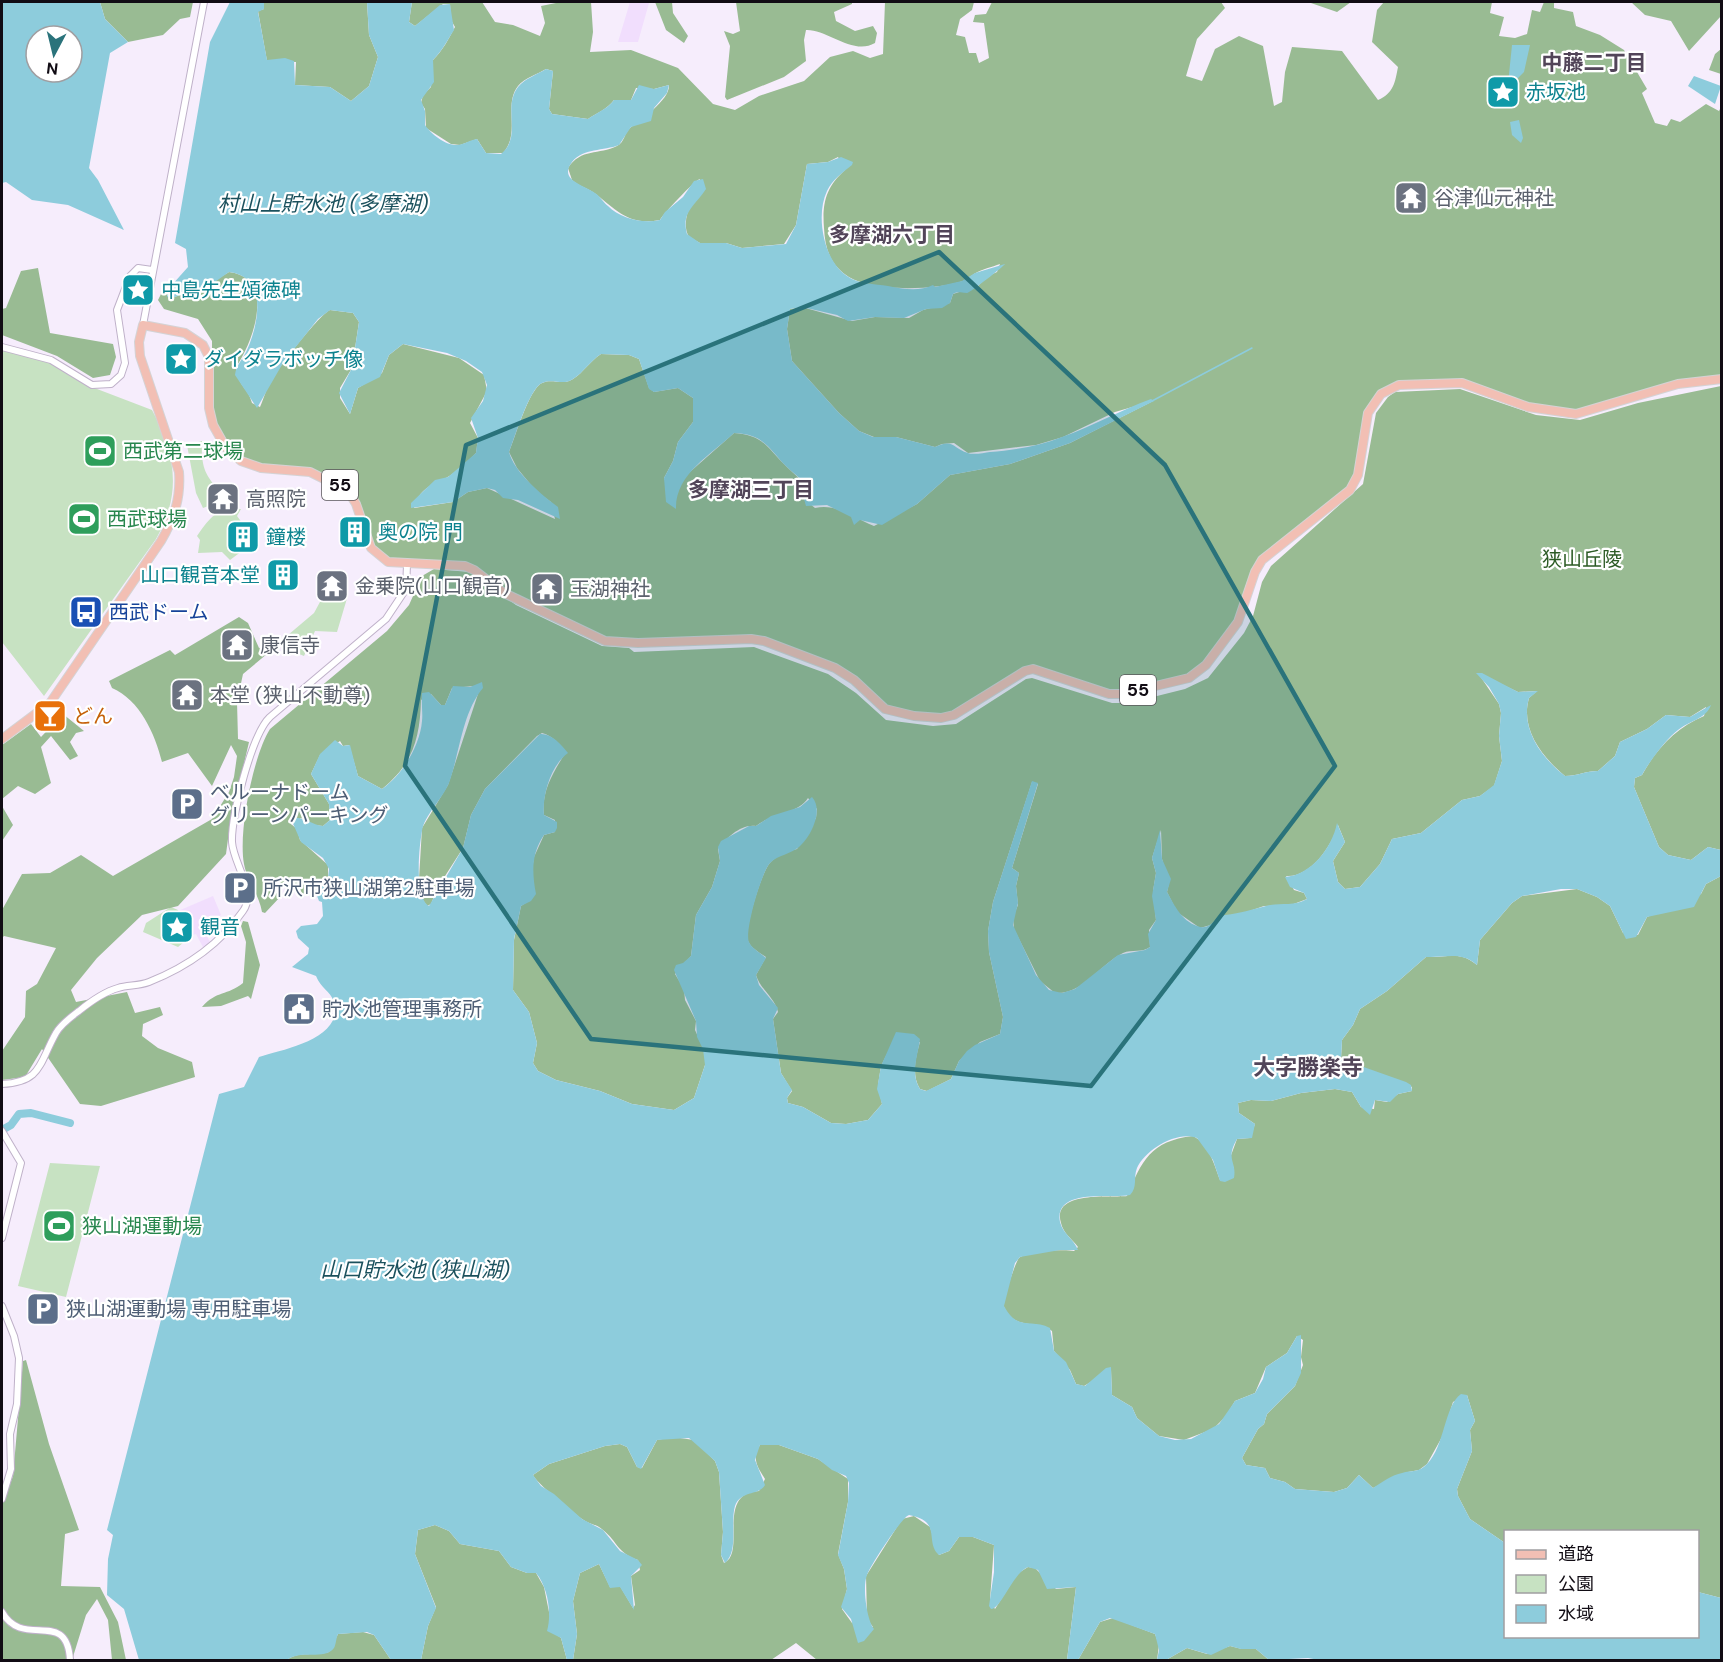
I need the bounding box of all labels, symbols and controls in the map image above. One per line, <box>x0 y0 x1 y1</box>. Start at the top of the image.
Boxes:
north arrow <box>24 24 84 84</box>
district label: 中藤二丁目 <box>1542 49 1647 77</box>
text: N <box>45 57 59 80</box>
place icon: 赤坂池 <box>1485 74 1521 110</box>
place label: 赤坂池 <box>1526 79 1586 105</box>
temple icon: 谷津仙元神社 <box>1393 180 1429 216</box>
place label: 谷津仙元神社 <box>1434 185 1554 211</box>
water label: 村山上貯水池 (多摩湖) <box>218 190 428 218</box>
district label: 多摩湖六丁目 <box>829 221 955 249</box>
place icon: 中島先生頌徳碑 <box>120 272 156 308</box>
place label: 中島先生頌徳碑 <box>161 277 301 303</box>
place icon: ダイダラボッチ像 <box>163 341 199 377</box>
place label: ダイダラボッチ像 <box>204 346 363 372</box>
sports icon: 西武第二球場 <box>82 433 118 469</box>
place label: 西武第二球場 <box>123 438 243 464</box>
road number: 55 <box>322 470 358 500</box>
district label: 多摩湖三丁目 <box>688 476 814 504</box>
temple icon: 高照院 <box>205 481 241 517</box>
place label: 高照院 <box>246 486 306 512</box>
sports icon: 西武球場 <box>66 501 102 537</box>
place label: 西武球場 <box>107 506 187 532</box>
building icon: 奥の院 門 <box>337 514 373 550</box>
building icon: 鐘楼 <box>225 519 261 555</box>
place label: 奥の院 門 <box>378 519 463 545</box>
place label: 鐘楼 <box>266 524 306 550</box>
park label: 狭山丘陵 <box>1542 546 1622 572</box>
building icon: 山口観音本堂 <box>265 557 301 593</box>
place label: 山口観音本堂 <box>140 562 260 588</box>
temple icon: 金乗院(山口観音) <box>314 568 350 604</box>
temple icon: 玉湖神社 <box>529 571 565 607</box>
place label: 金乗院(山口観音) <box>355 573 510 599</box>
place label: 玉湖神社 <box>570 576 650 602</box>
bus stop icon: 西武ドーム <box>68 594 104 630</box>
place label: 西武ドーム <box>109 599 208 625</box>
temple icon: 康信寺 <box>219 627 255 663</box>
place label: 康信寺 <box>260 632 320 658</box>
road number: 55 <box>1120 675 1156 705</box>
temple icon: 本堂 (狭山不動尊) <box>169 677 205 713</box>
place label: 本堂 (狭山不動尊) <box>210 682 370 708</box>
bar icon: どん <box>32 698 68 734</box>
place label: どん <box>73 703 113 729</box>
place label: ベルーナドーム グリーンパーキング <box>210 779 388 828</box>
parking icon: ベルーナドーム グリーンパーキング <box>169 786 205 822</box>
parking icon: 所沢市狭山湖第2駐車場 <box>222 870 258 906</box>
place label: 所沢市狭山湖第2駐車場 <box>263 875 475 901</box>
place icon: 観音 <box>159 909 195 945</box>
place label: 観音 <box>200 914 240 940</box>
public building icon: 貯水池管理事務所 <box>281 991 317 1027</box>
place label: 貯水池管理事務所 <box>322 996 482 1022</box>
district label: 大字勝楽寺 <box>1253 1053 1363 1082</box>
sports icon: 狭山湖運動場 <box>41 1208 77 1244</box>
place label: 狭山湖運動場 <box>82 1213 202 1239</box>
water label: 山口貯水池 (狭山湖) <box>320 1256 510 1284</box>
parking icon: 狭山湖運動場 専用駐車場 <box>25 1291 61 1327</box>
place label: 狭山湖運動場 専用駐車場 <box>66 1296 291 1322</box>
legend <box>1504 1530 1699 1638</box>
text: 道路 <box>1558 1542 1594 1566</box>
text: 公園 <box>1558 1572 1594 1596</box>
text: 水域 <box>1558 1602 1594 1626</box>

